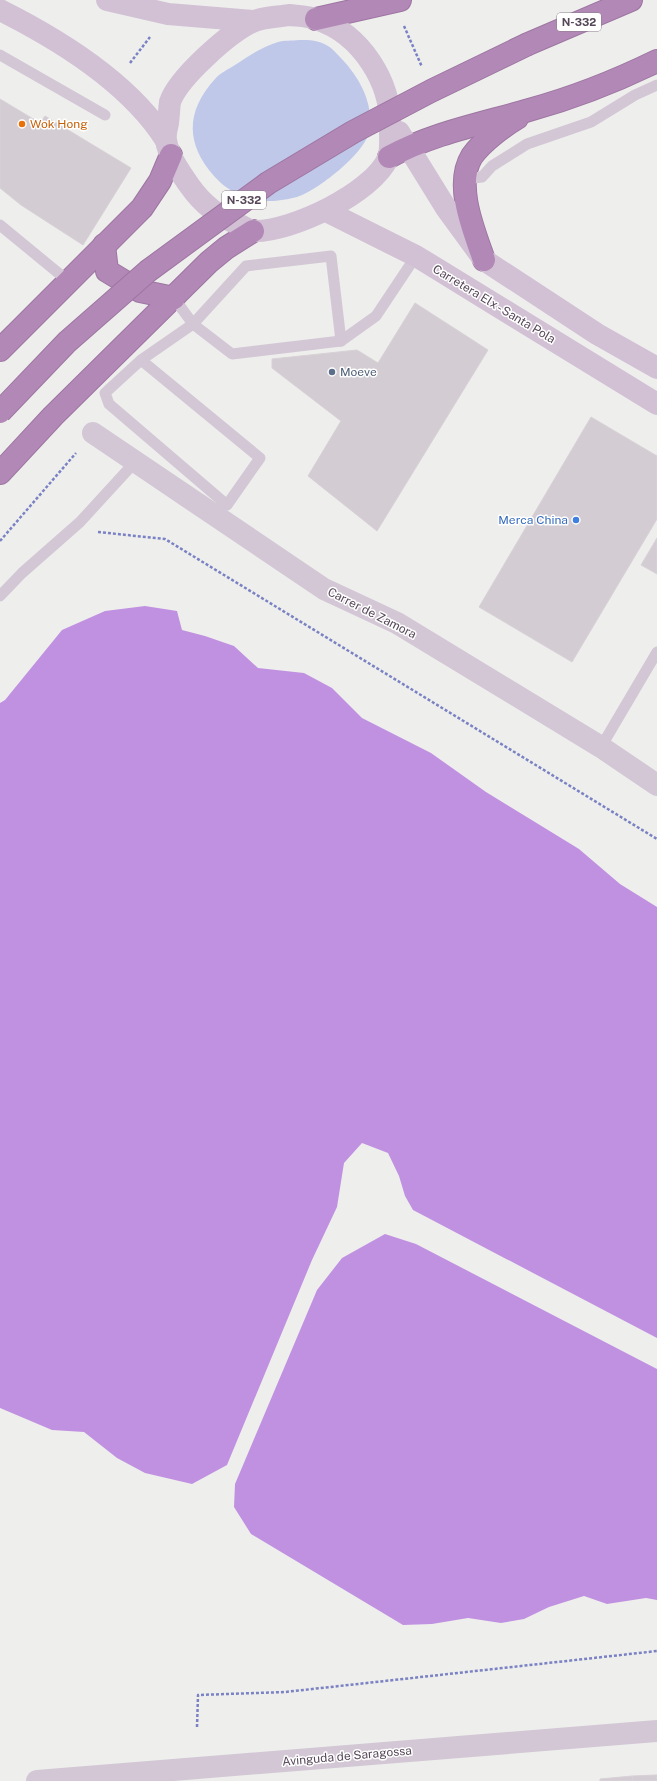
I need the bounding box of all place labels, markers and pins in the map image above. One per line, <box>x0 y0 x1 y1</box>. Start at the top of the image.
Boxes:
place label: Wok Hong <box>30 117 88 131</box>
marker: Wok Hong <box>17 119 27 129</box>
place label: Moeve <box>340 365 377 379</box>
marker: Moeve <box>327 367 337 377</box>
place label: Merca China <box>498 513 568 527</box>
marker: Merca China <box>571 515 581 525</box>

